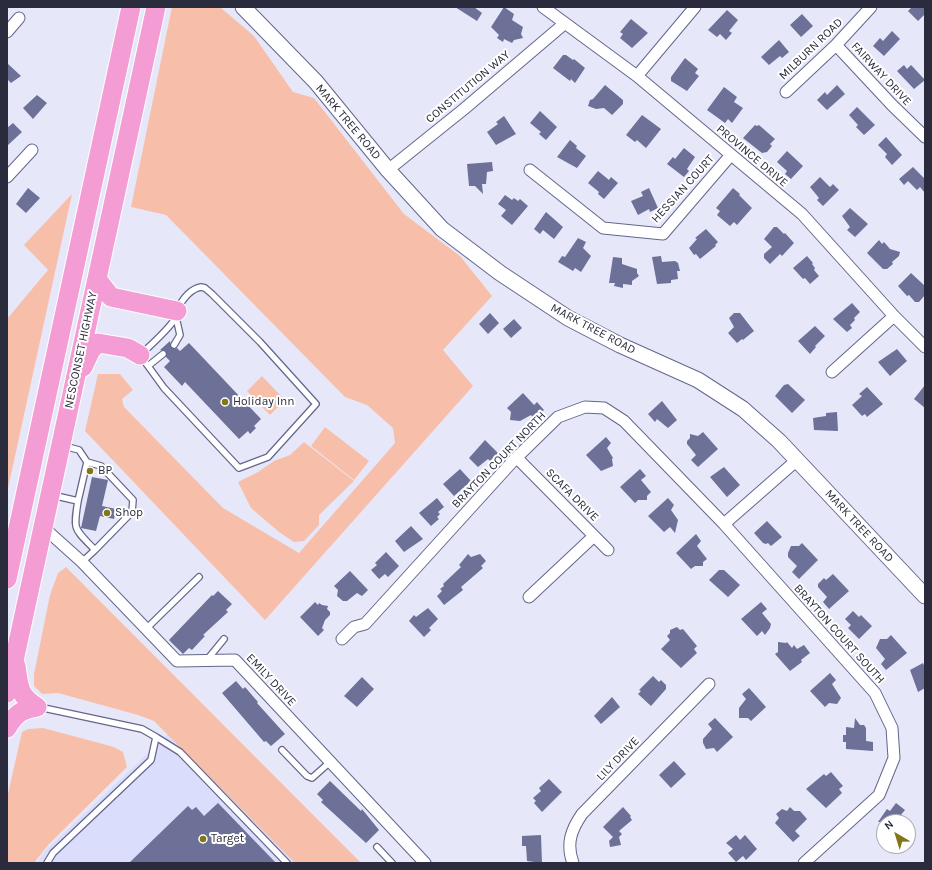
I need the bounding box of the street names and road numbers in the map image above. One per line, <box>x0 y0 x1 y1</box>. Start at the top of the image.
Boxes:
street label: MILBURN ROAD <box>776 15 846 83</box>
street label: FAIRWAY DRIVE <box>848 39 914 109</box>
street label: CONSTITUTION WAY <box>423 48 513 126</box>
street label: MARK TREE ROAD <box>312 81 384 163</box>
street label: PROVINCE DRIVE <box>713 122 791 190</box>
street label: HESSIAN COURT <box>649 152 717 226</box>
street label: NESCONSET HIGHWAY <box>62 290 100 410</box>
street label: MARK TREE ROAD <box>548 301 638 357</box>
street label: BRAYTON COURT NORTH <box>449 409 549 511</box>
street label: SCAFA DRIVE <box>543 466 601 524</box>
street label: MARK TREE ROAD <box>822 487 896 565</box>
street label: BRAYTON COURT SOUTH <box>791 581 887 687</box>
street label: EMILY DRIVE <box>243 651 299 709</box>
street label: LILY DRIVE <box>594 734 642 784</box>

